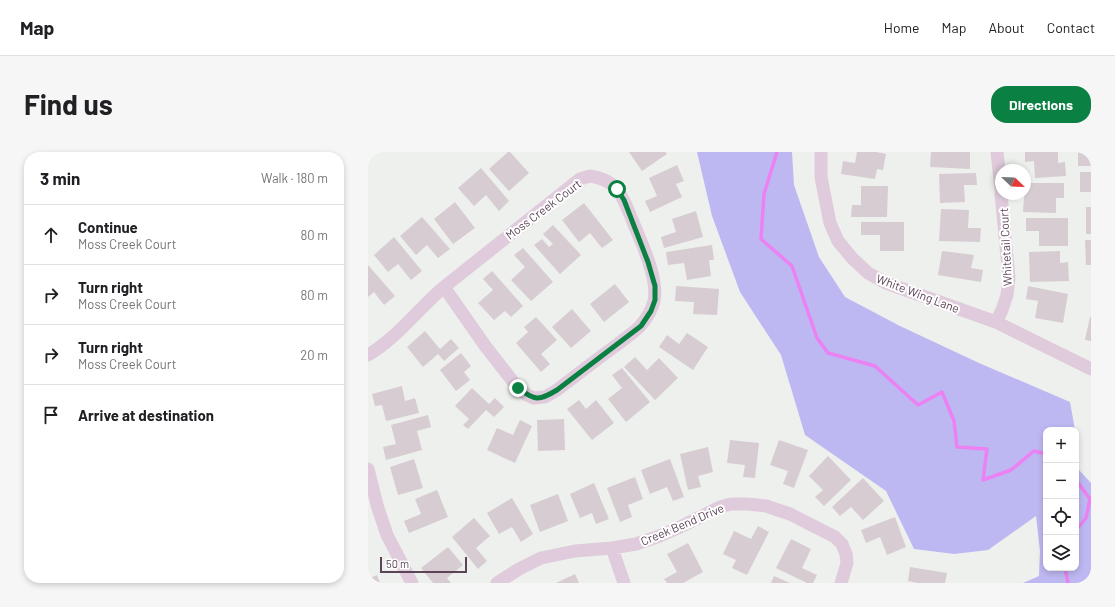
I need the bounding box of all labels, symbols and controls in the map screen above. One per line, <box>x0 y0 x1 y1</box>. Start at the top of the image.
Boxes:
text: Map <box>20 16 54 39</box>
text: Home <box>884 19 920 36</box>
text: Map <box>942 19 966 36</box>
text: About <box>988 19 1025 36</box>
text: Contact <box>1047 19 1095 36</box>
button: Directions <box>991 86 1091 123</box>
text: Find us <box>24 87 113 121</box>
north arrow <box>995 164 1031 200</box>
text: 3 min <box>40 168 80 188</box>
text: Walk · 180 m <box>261 170 328 186</box>
street label: Moss Creek Court <box>503 176 583 242</box>
route start <box>608 180 626 198</box>
street label: Whitetail Court <box>996 207 1014 287</box>
text: Continue <box>78 218 138 236</box>
icon: ahead <box>40 224 62 246</box>
text: 80 m <box>301 227 328 243</box>
text: Moss Creek Court <box>78 236 176 252</box>
street label: White Wing Lane <box>875 271 961 315</box>
text: Turn right <box>78 278 143 296</box>
icon: right <box>40 284 62 306</box>
text: 80 m <box>301 287 328 303</box>
text: Moss Creek Court <box>78 296 176 312</box>
text: Turn right <box>78 338 143 356</box>
icon: right <box>40 344 62 366</box>
text: 20 m <box>300 347 328 363</box>
text: Moss Creek Court <box>78 356 176 372</box>
route end <box>509 379 527 397</box>
icon: arrive <box>40 404 62 426</box>
text: Arrive at destination <box>78 406 214 424</box>
map controls <box>1043 427 1079 571</box>
button: + <box>1043 427 1079 463</box>
button: − <box>1043 463 1079 499</box>
button: locate <box>1043 499 1079 535</box>
street label: Creek Bend Drive <box>638 500 726 548</box>
button: layers <box>1043 535 1079 571</box>
scale bar <box>380 555 467 574</box>
text: 50 m <box>386 557 409 570</box>

